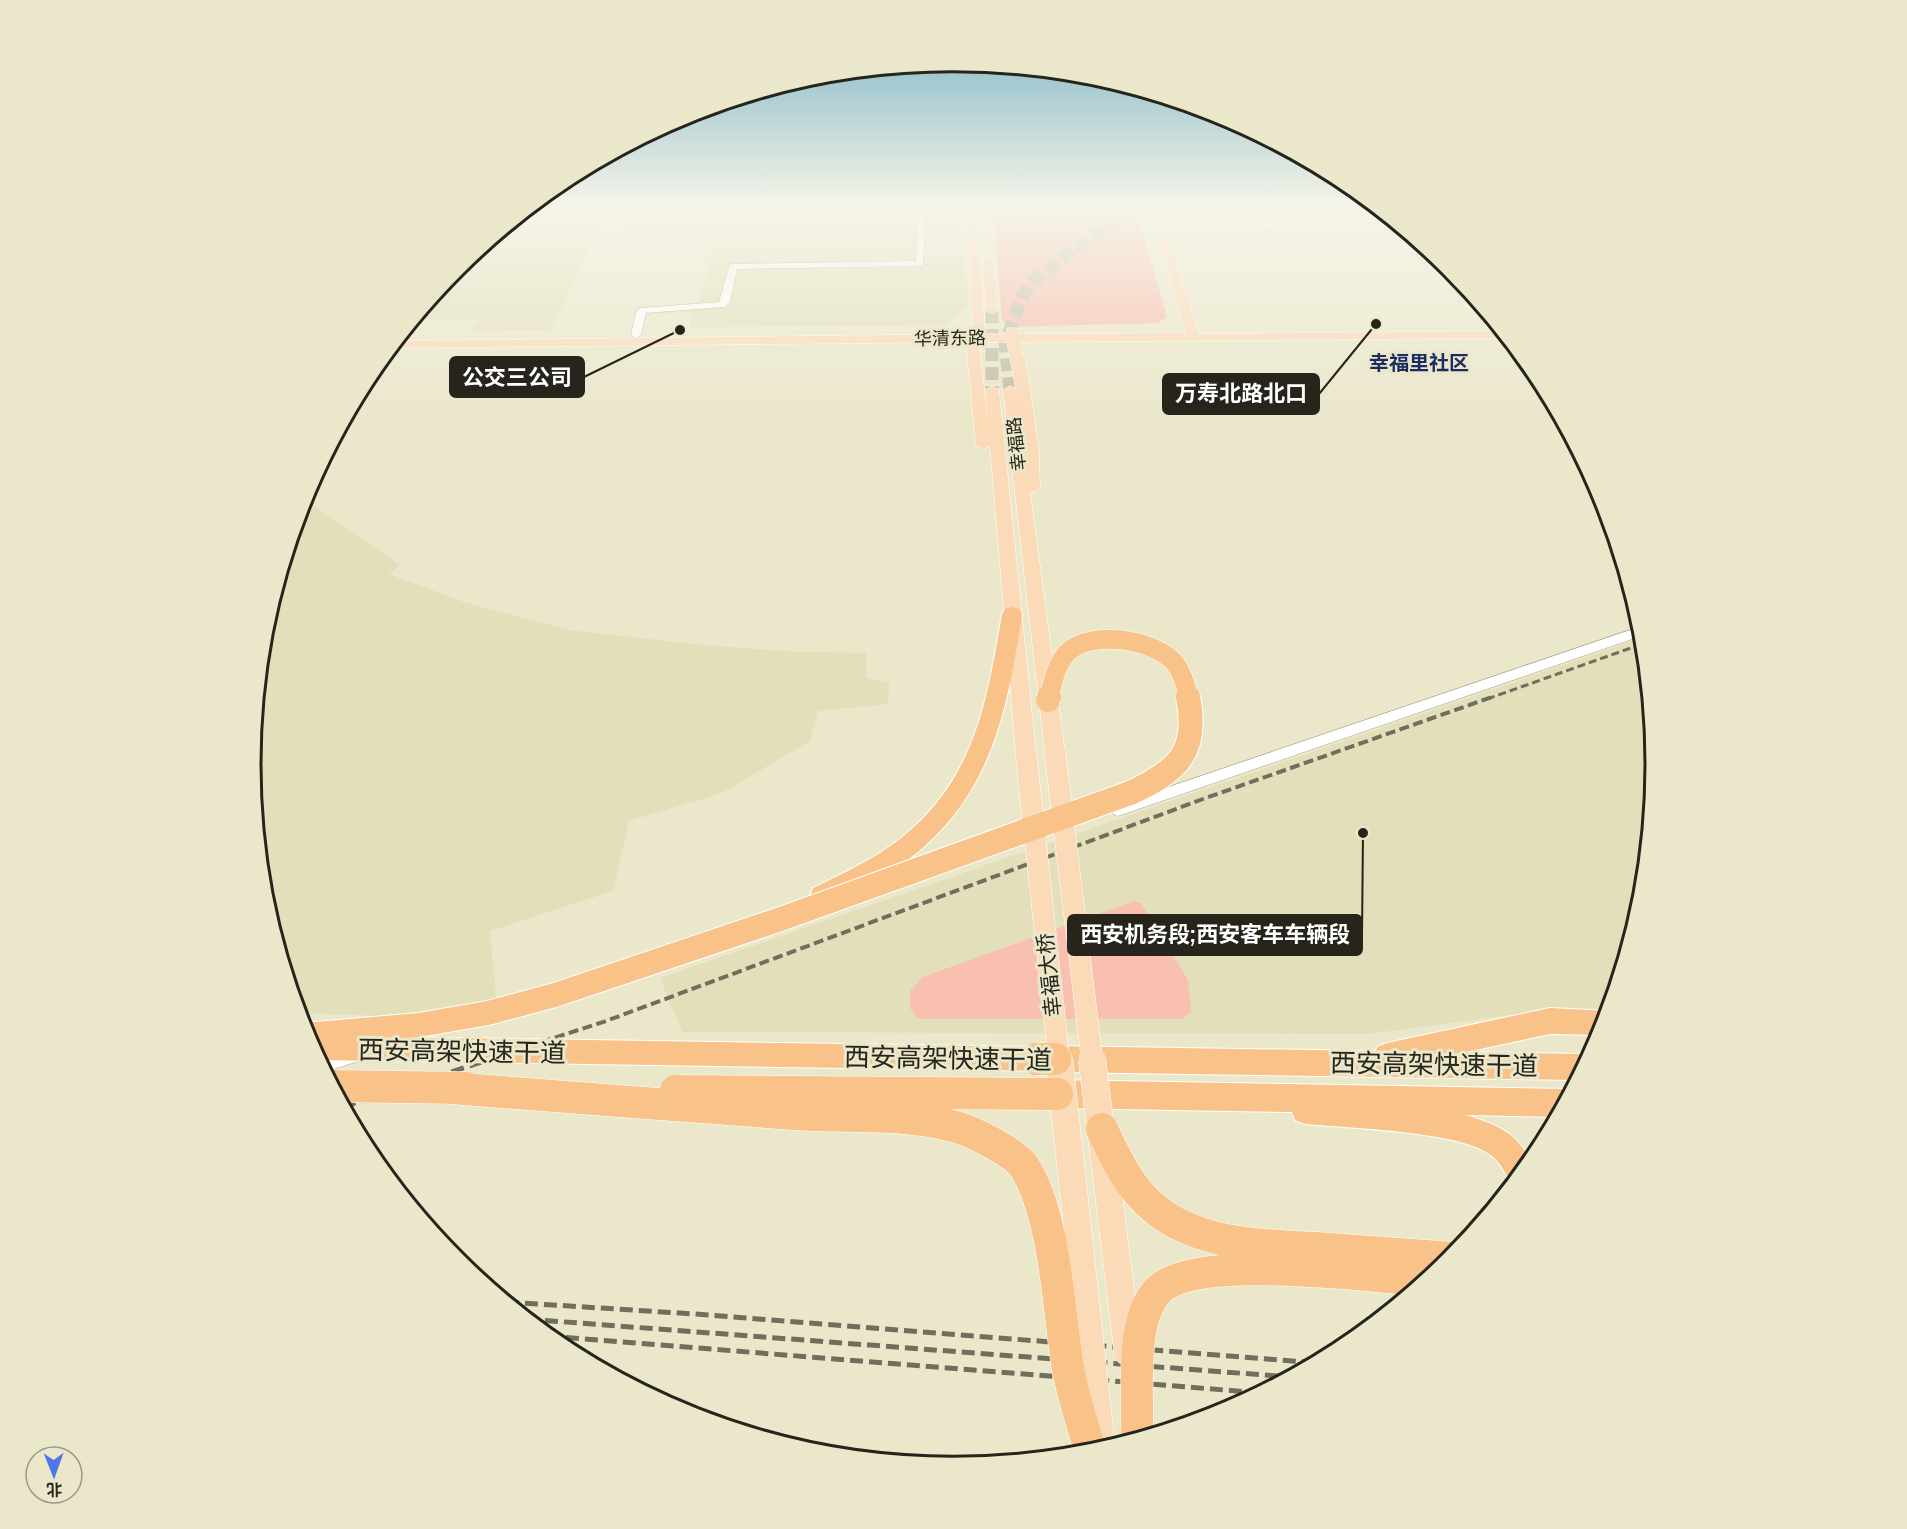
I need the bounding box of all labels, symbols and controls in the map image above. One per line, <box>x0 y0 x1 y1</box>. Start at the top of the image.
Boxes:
street label: 华清东路 <box>914 325 986 351</box>
district label: 幸福里社区 <box>1369 349 1469 376</box>
callout: 公交三公司 <box>450 357 584 397</box>
text: 公交三公司 <box>462 362 572 392</box>
callout: 万寿北路北口 <box>1163 374 1319 414</box>
text: 万寿北路北口 <box>1175 378 1307 408</box>
street label: 幸福路 <box>1001 416 1031 472</box>
callout: 西安机务段;西安客车车辆段 <box>1068 915 1362 955</box>
text: 西安机务段;西安客车车辆段 <box>1080 919 1350 949</box>
street label: 幸福大桥 <box>1030 932 1068 1018</box>
street label: 西安高架快速干道 <box>358 1032 566 1070</box>
street label: 西安高架快速干道 <box>844 1039 1052 1077</box>
street label: 西安高架快速干道 <box>1330 1045 1538 1083</box>
north arrow <box>24 1445 84 1505</box>
text: 北 <box>46 1479 62 1501</box>

